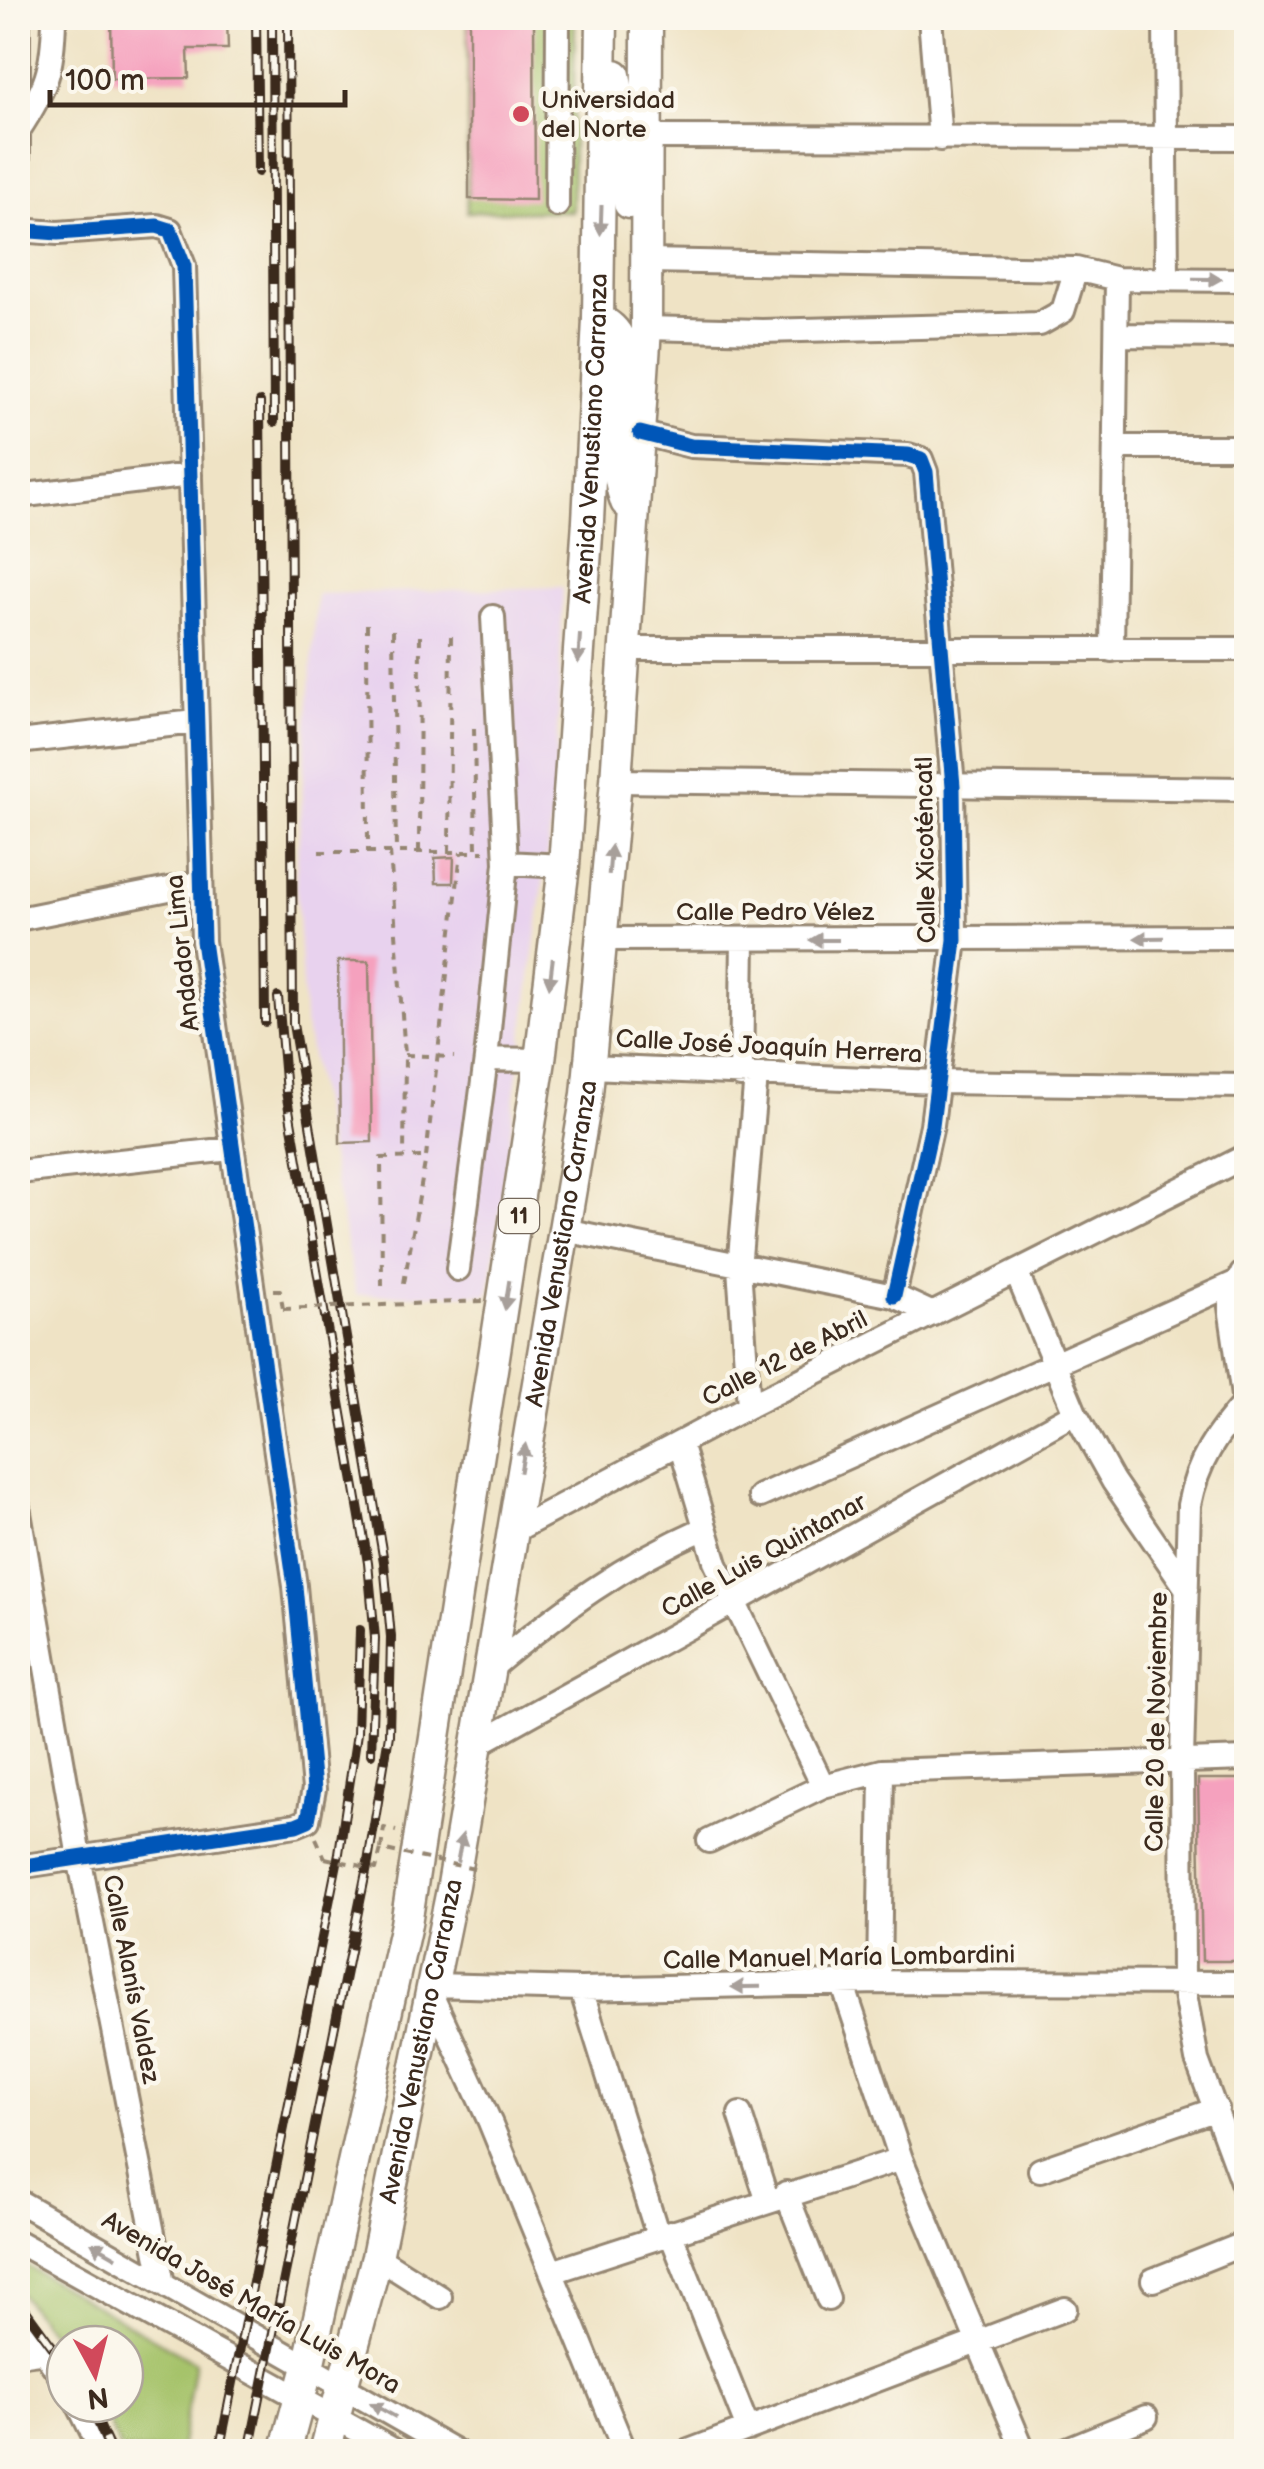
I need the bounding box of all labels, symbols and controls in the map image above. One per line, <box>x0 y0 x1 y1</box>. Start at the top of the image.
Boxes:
scale bar <box>50 45 345 107</box>
text: 100 m <box>65 63 145 99</box>
place label: Universidad del Norte <box>541 85 675 145</box>
marker: Universidad del Norte <box>510 103 532 125</box>
one-way arrow <box>592 204 608 236</box>
one-way arrow <box>1191 272 1223 288</box>
street label: Avenida Venustiano Carranza <box>567 273 614 605</box>
one-way arrow <box>570 634 586 666</box>
street label: Calle Xicoténcatl <box>909 756 943 944</box>
one-way arrow <box>602 843 618 875</box>
street label: Andador Lima <box>159 873 207 1033</box>
street label: Calle Pedro Vélez <box>676 897 875 928</box>
one-way arrow <box>1133 930 1165 946</box>
one-way arrow <box>808 932 840 948</box>
one-way arrow <box>542 958 558 989</box>
street label: Calle José Joaquín Herrera <box>615 1023 923 1071</box>
street label: Avenida Venustiano Carranza <box>519 1079 604 1409</box>
road number: 11 <box>499 1199 539 1233</box>
one-way arrow <box>499 1280 514 1311</box>
street label: Calle 12 de Abril <box>697 1304 873 1414</box>
one-way arrow <box>516 1442 531 1473</box>
street label: Calle Luis Quintanar <box>656 1486 873 1625</box>
street label: Calle 20 de Noviembre <box>1139 1591 1175 1852</box>
one-way arrow <box>453 1832 468 1863</box>
street label: Calle Alanís Valdez <box>96 1872 167 2087</box>
street label: Avenida Venustiano Carranza <box>373 1876 469 2206</box>
street label: Calle Manuel María Lombardini <box>663 1939 1015 1977</box>
one-way arrow <box>729 1979 761 1995</box>
street label: Avenida José María Luis Mora <box>96 2205 406 2401</box>
one-way arrow <box>90 2242 118 2260</box>
north arrow <box>45 2324 145 2424</box>
text: N <box>85 2380 110 2415</box>
one-way arrow <box>368 2401 397 2418</box>

